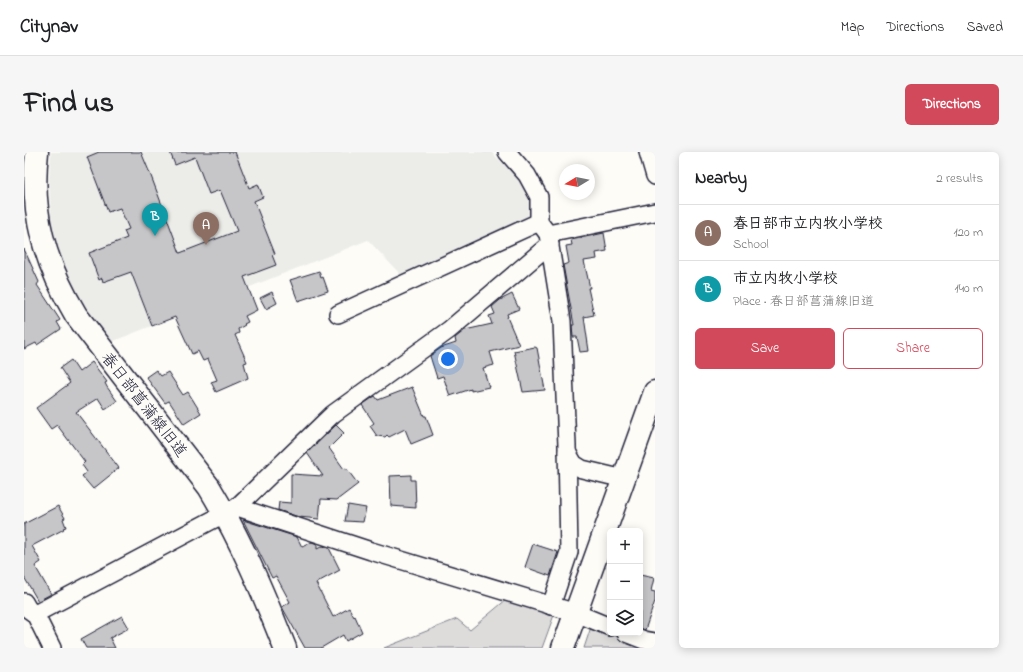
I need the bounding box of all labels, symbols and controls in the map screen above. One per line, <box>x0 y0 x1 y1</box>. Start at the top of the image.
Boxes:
text: Citynav <box>20 14 78 41</box>
text: Map <box>841 17 864 38</box>
text: Directions <box>886 17 944 38</box>
text: Saved <box>966 17 1003 38</box>
text: Find us <box>24 84 114 125</box>
button: Directions <box>905 84 999 125</box>
north arrow <box>559 164 595 200</box>
text: Nearby <box>695 166 747 191</box>
text: 2 results <box>936 169 983 188</box>
pin: B <box>142 203 168 236</box>
pin: A <box>193 212 219 245</box>
text: 春日部市立内牧小学校 <box>733 213 883 235</box>
text: A <box>704 223 712 242</box>
text: 120 m <box>953 223 983 242</box>
text: School <box>733 235 769 254</box>
text: 市立内牧小学校 <box>733 268 838 290</box>
text: B <box>704 279 712 298</box>
text: 140 m <box>955 279 983 298</box>
text: Place · 春日部菖蒲線旧道 <box>733 292 874 311</box>
button: Save <box>695 328 835 369</box>
button: Share <box>843 328 983 369</box>
street label: 春日部菖蒲線旧道 <box>95 347 192 463</box>
your location <box>438 349 458 369</box>
map controls <box>607 528 643 636</box>
button: + <box>607 528 643 564</box>
button: − <box>607 564 643 600</box>
button: layers <box>607 600 643 636</box>

